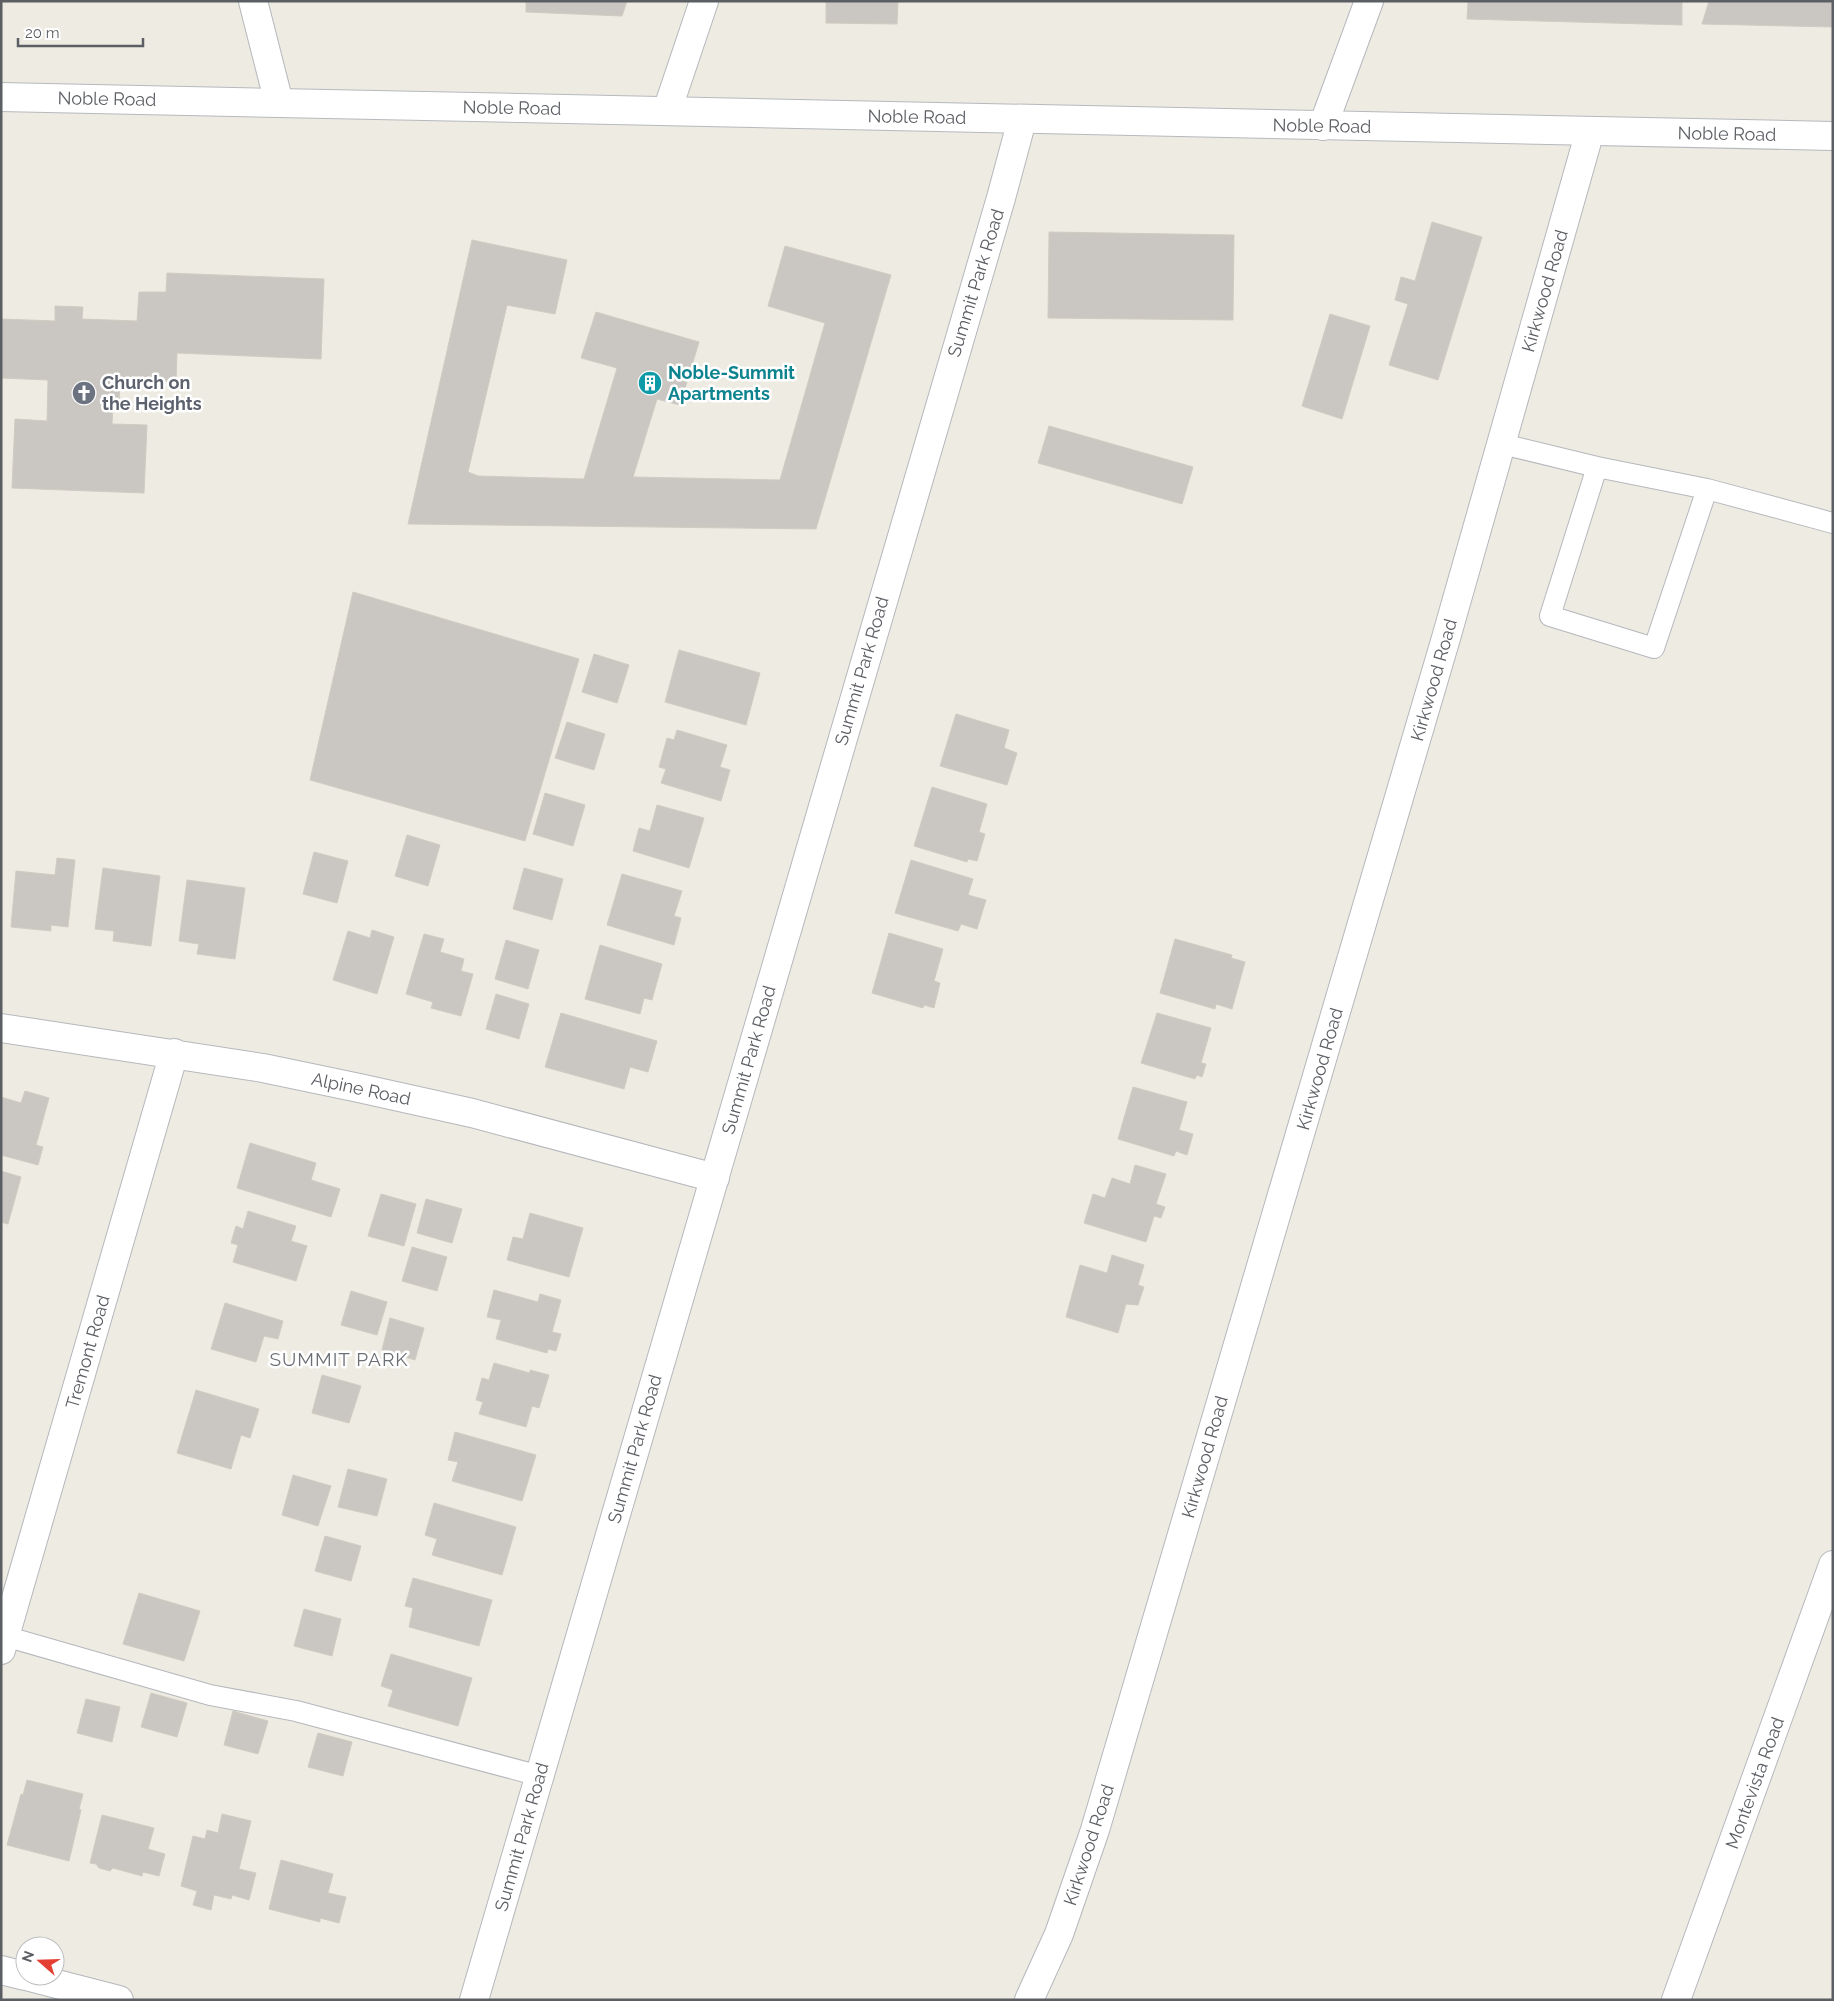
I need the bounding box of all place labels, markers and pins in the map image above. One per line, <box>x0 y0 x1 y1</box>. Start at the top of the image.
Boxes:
place label: Noble-Summit Apartments <box>668 362 795 404</box>
building icon: Noble-Summit Apartments <box>637 370 663 396</box>
place label: Church on the Heights <box>102 372 202 414</box>
church icon: Church on the Heights <box>71 380 97 406</box>

